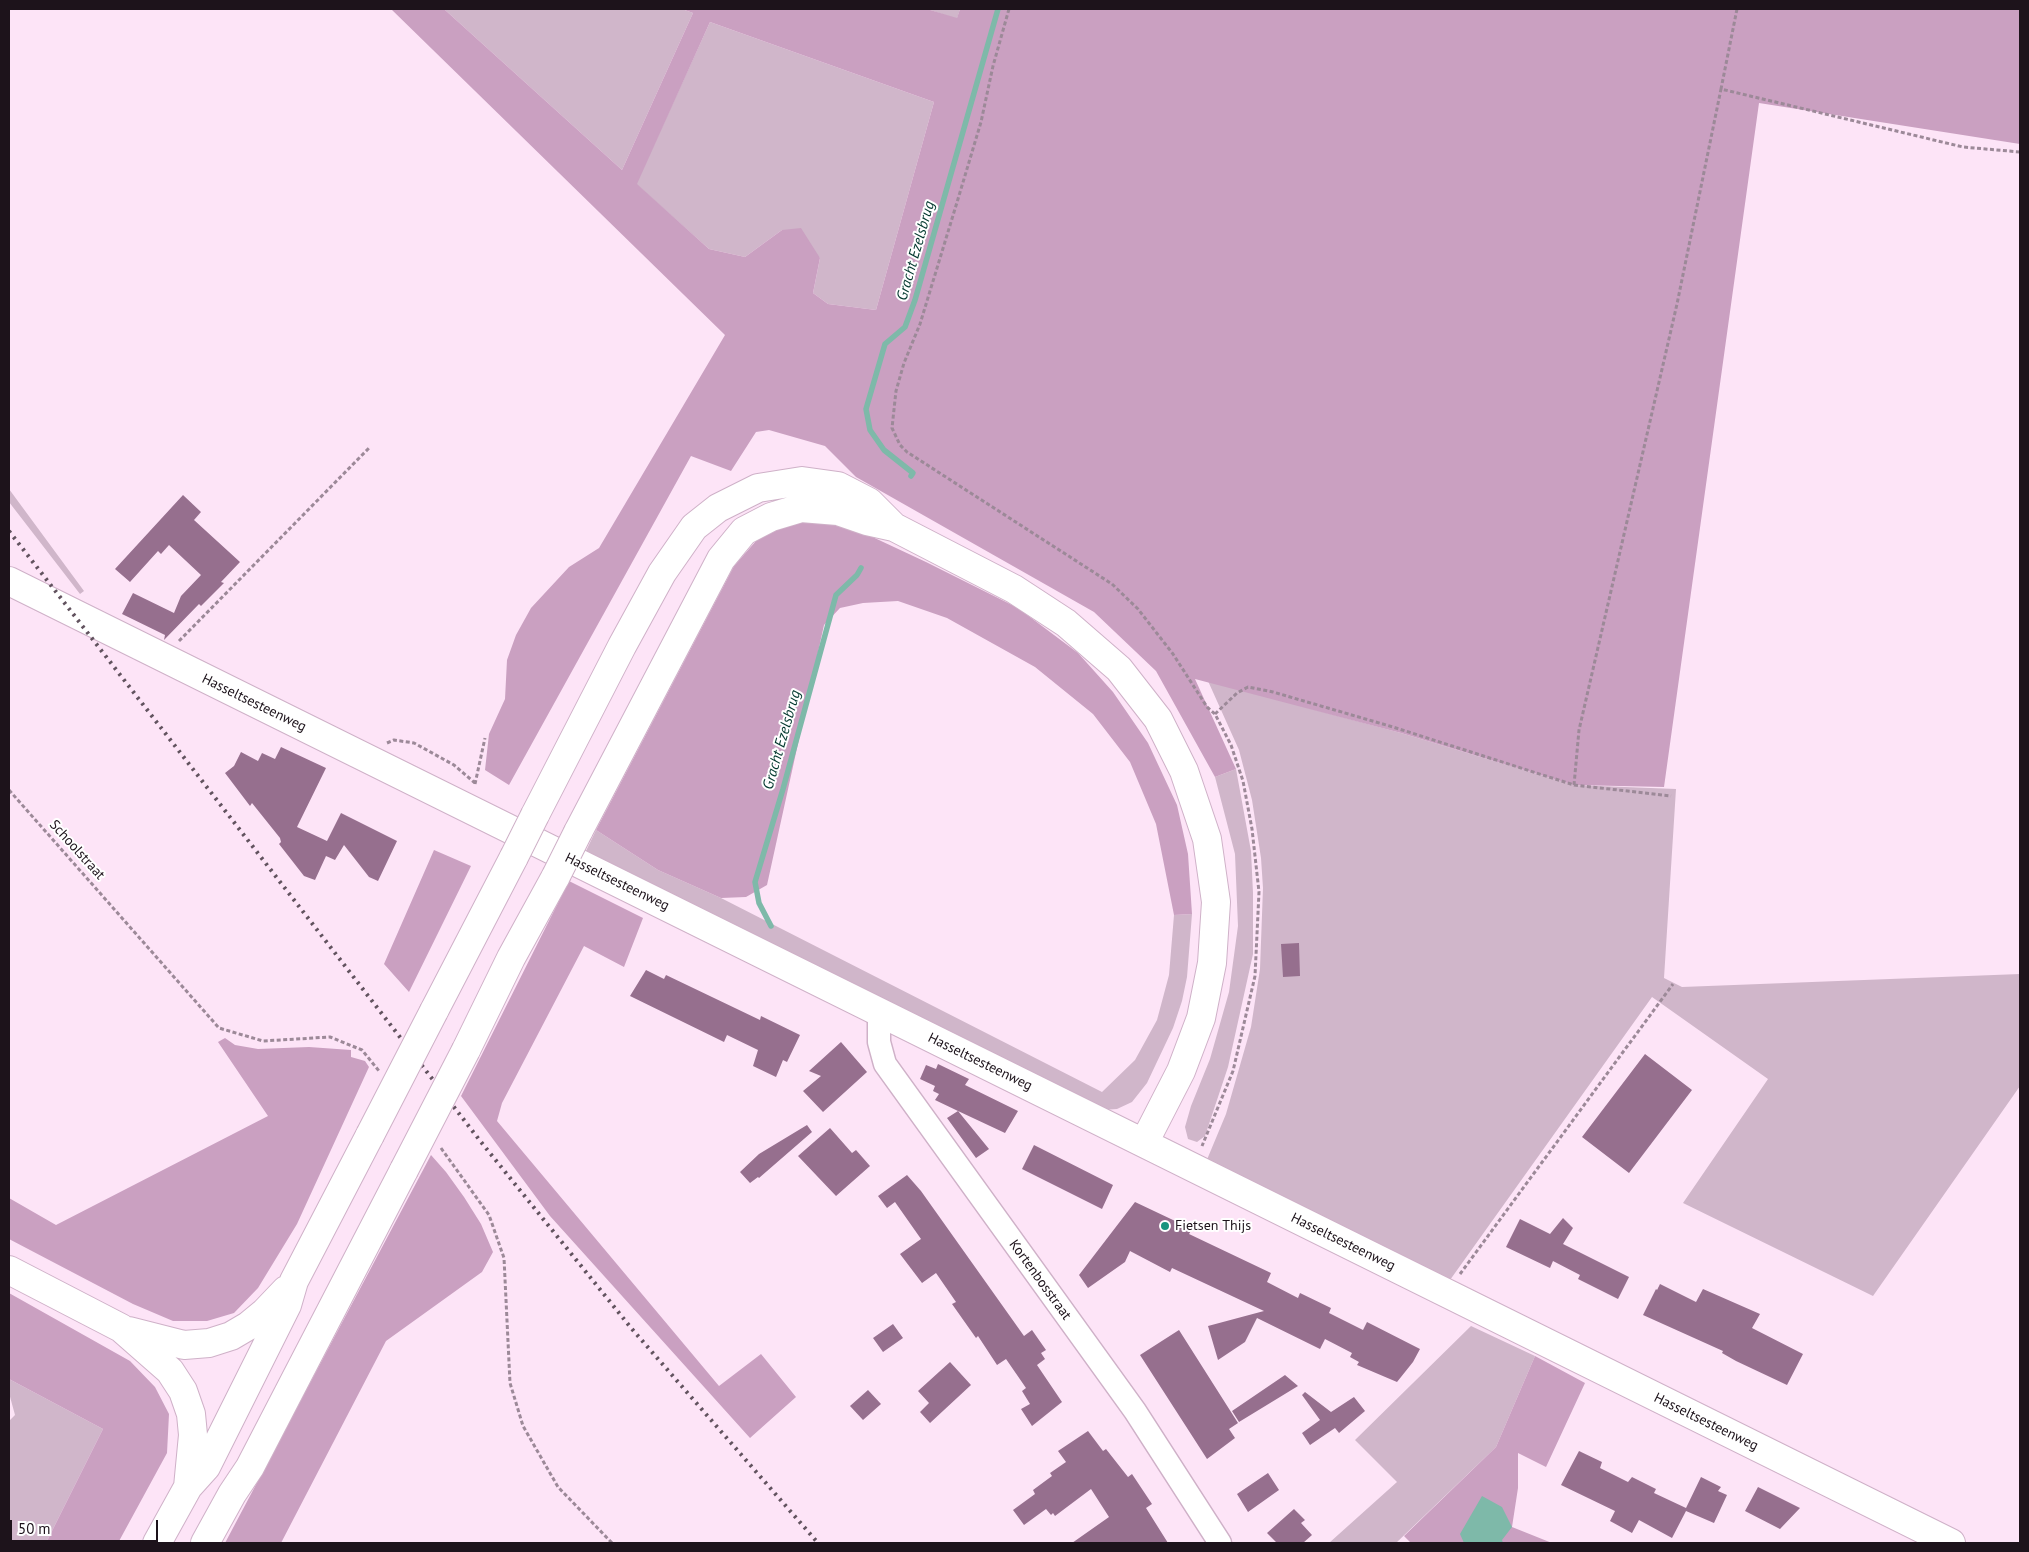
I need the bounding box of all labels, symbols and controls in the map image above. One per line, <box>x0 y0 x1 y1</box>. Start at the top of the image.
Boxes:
water label: Gracht Ezelsbrug <box>893 199 939 303</box>
street label: Hasseltsesteenweg <box>199 670 309 736</box>
water label: Gracht Ezelsbrug <box>759 688 805 792</box>
street label: Schoolstraat <box>46 817 108 883</box>
street label: Hasseltsesteenweg <box>562 849 672 915</box>
street label: Hasseltsesteenweg <box>925 1029 1035 1095</box>
street label: Hasseltsesteenweg <box>1288 1209 1398 1275</box>
place label: Fietsen Thijs <box>1175 1218 1251 1234</box>
marker: Fietsen Thijs <box>1159 1220 1171 1232</box>
street label: Kortenbosstraat <box>1005 1237 1075 1323</box>
street label: Hasseltsesteenweg <box>1651 1389 1761 1455</box>
scale bar <box>12 1510 160 1542</box>
text: 50 m <box>18 1519 51 1538</box>

